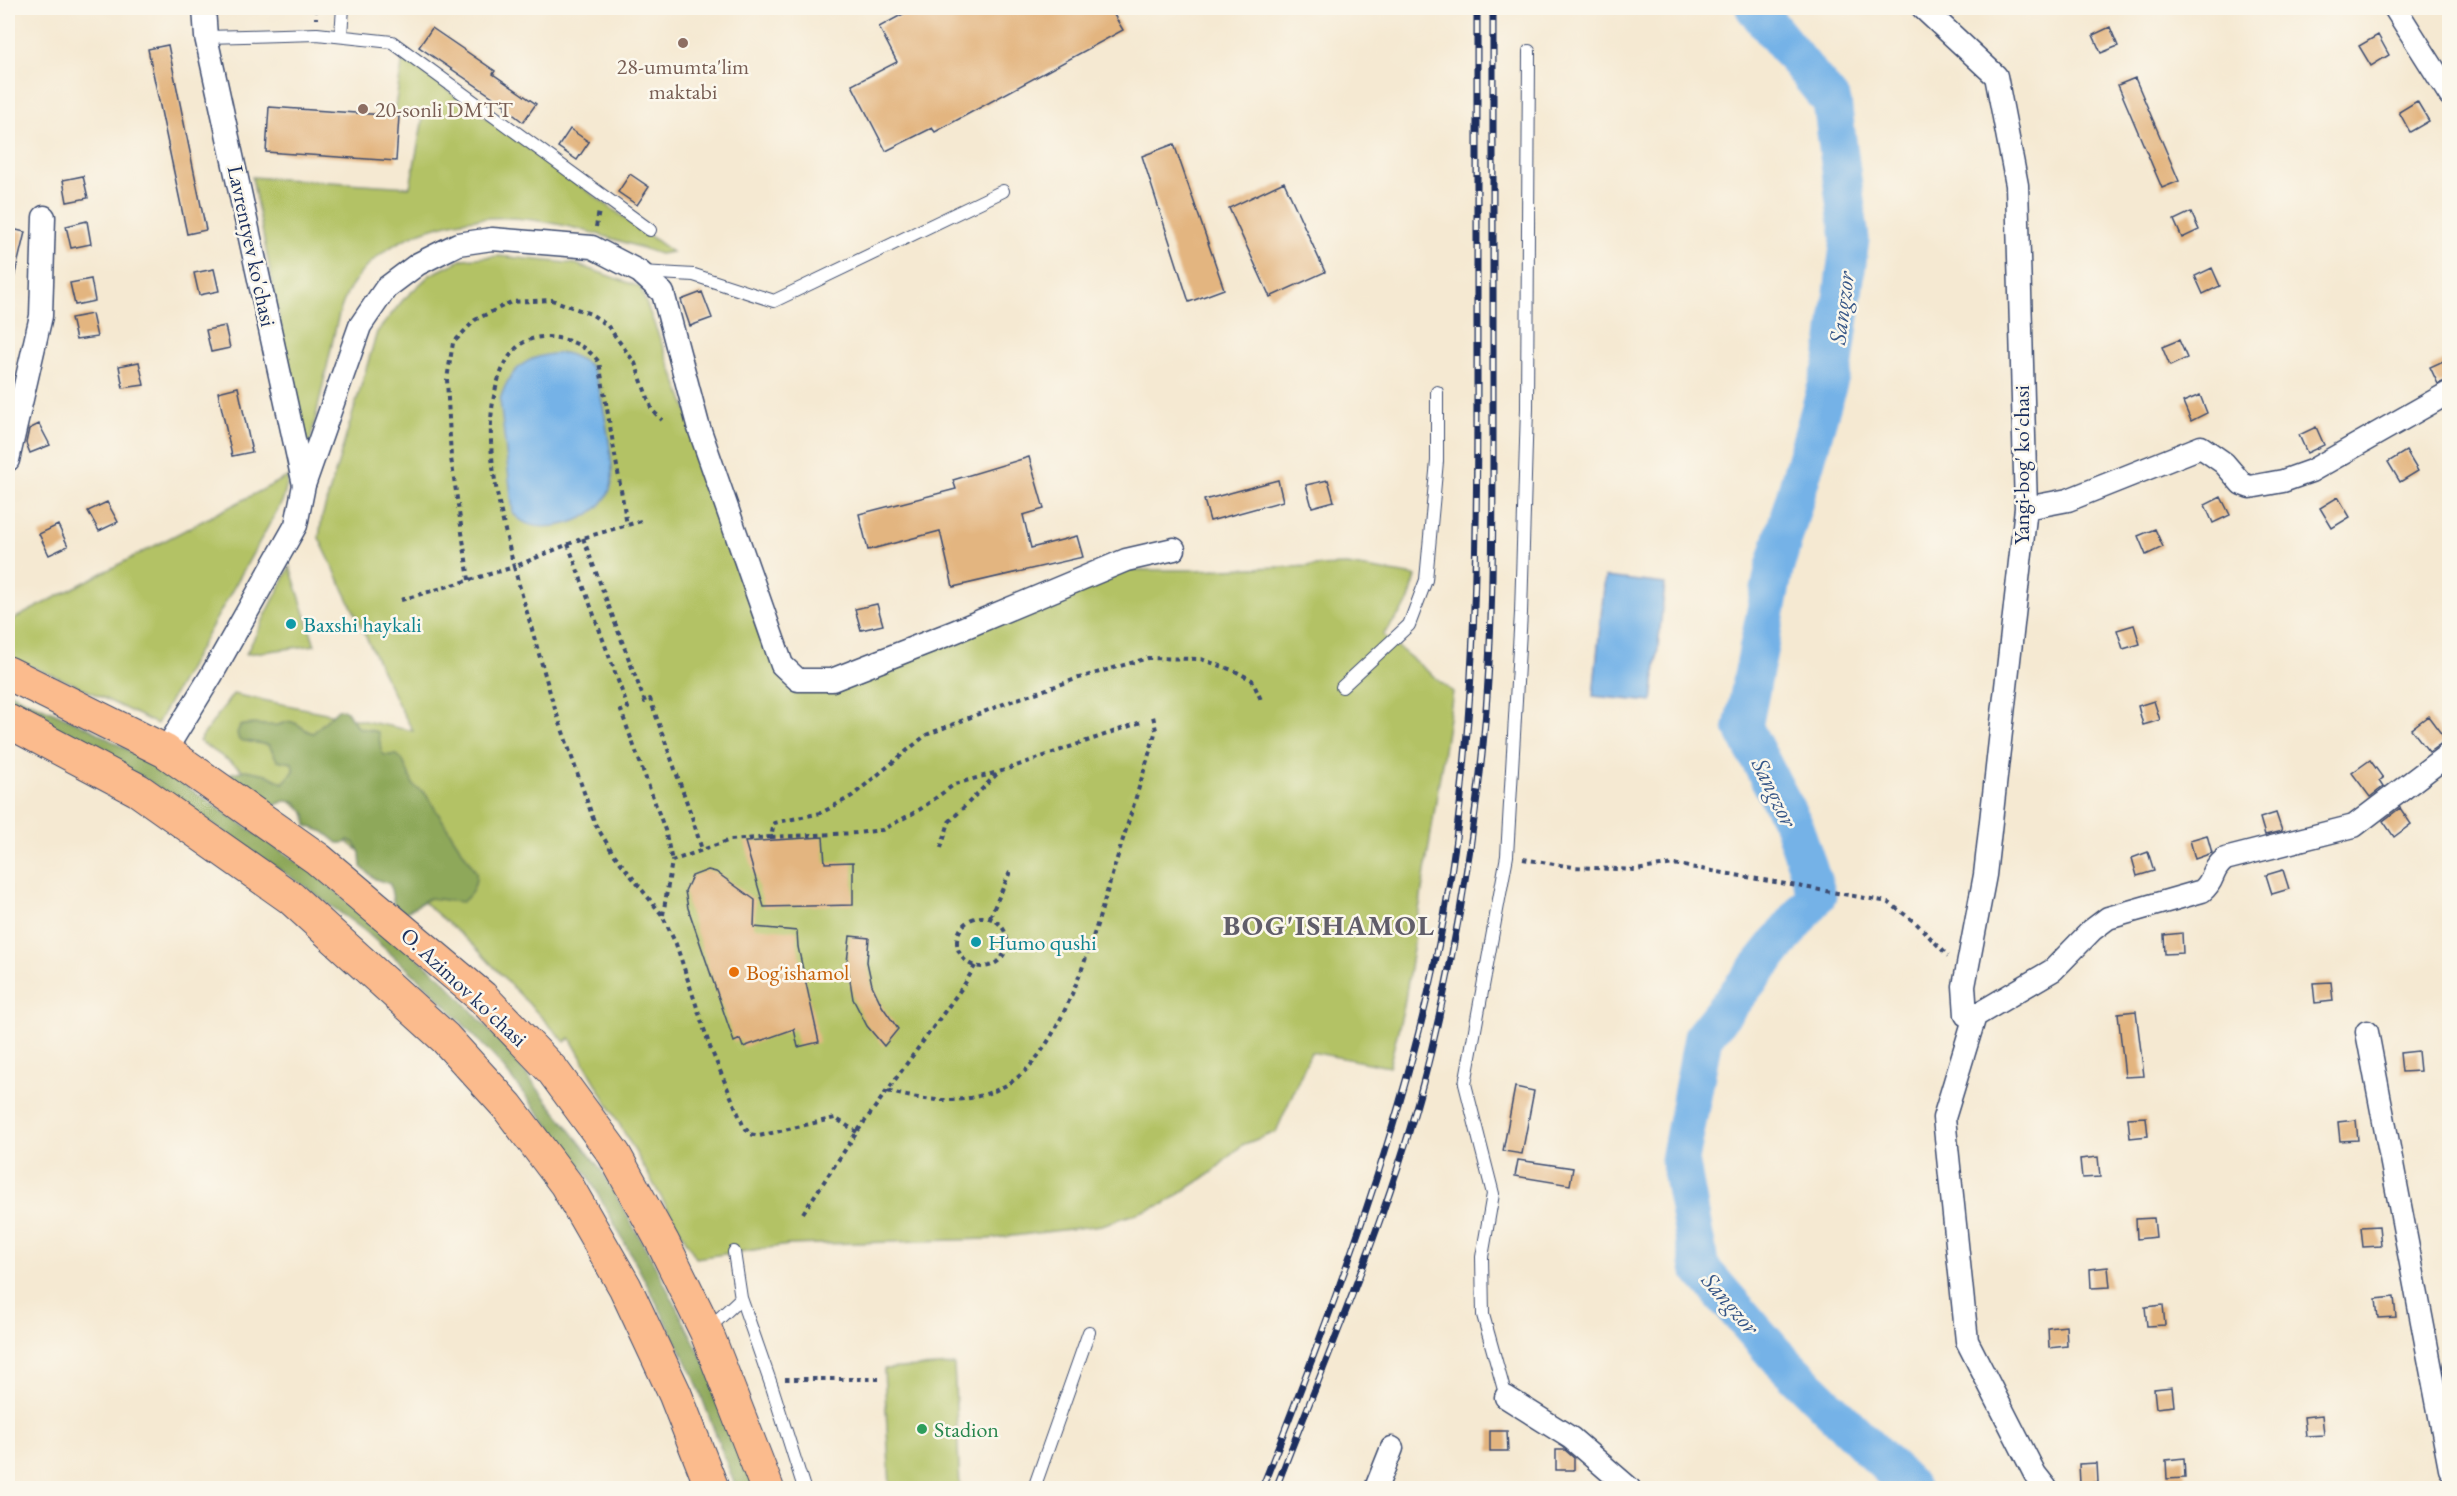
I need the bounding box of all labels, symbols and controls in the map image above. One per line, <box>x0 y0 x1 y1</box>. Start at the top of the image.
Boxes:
marker: 28-umumta'lim maktabi <box>676 36 690 50</box>
place label: 28-umumta'lim maktabi <box>617 52 749 106</box>
place label: 20-sonli DMTT <box>375 95 513 124</box>
marker: 20-sonli DMTT <box>356 102 370 116</box>
street label: Lavrentyev ko'chasi <box>221 163 283 329</box>
water label: Sangzor <box>1821 268 1861 347</box>
street label: Yangi-bog' ko'chasi <box>2007 385 2036 545</box>
place label: Baxshi haykali <box>303 610 422 639</box>
marker: Baxshi haykali <box>284 617 298 631</box>
water label: Sangzor <box>1745 751 1806 833</box>
district label: BOG'ISHAMOL <box>1223 907 1435 943</box>
street label: O. Azimov ko'chasi <box>395 921 533 1053</box>
place label: Humo qushi <box>988 928 1097 957</box>
marker: Humo qushi <box>969 935 983 949</box>
place label: Bog'ishamol <box>746 958 849 987</box>
marker: Bog'ishamol <box>727 965 741 979</box>
water label: Sangzor <box>1695 1264 1768 1342</box>
place label: Stadion <box>934 1415 999 1444</box>
marker: Stadion <box>915 1422 929 1436</box>

